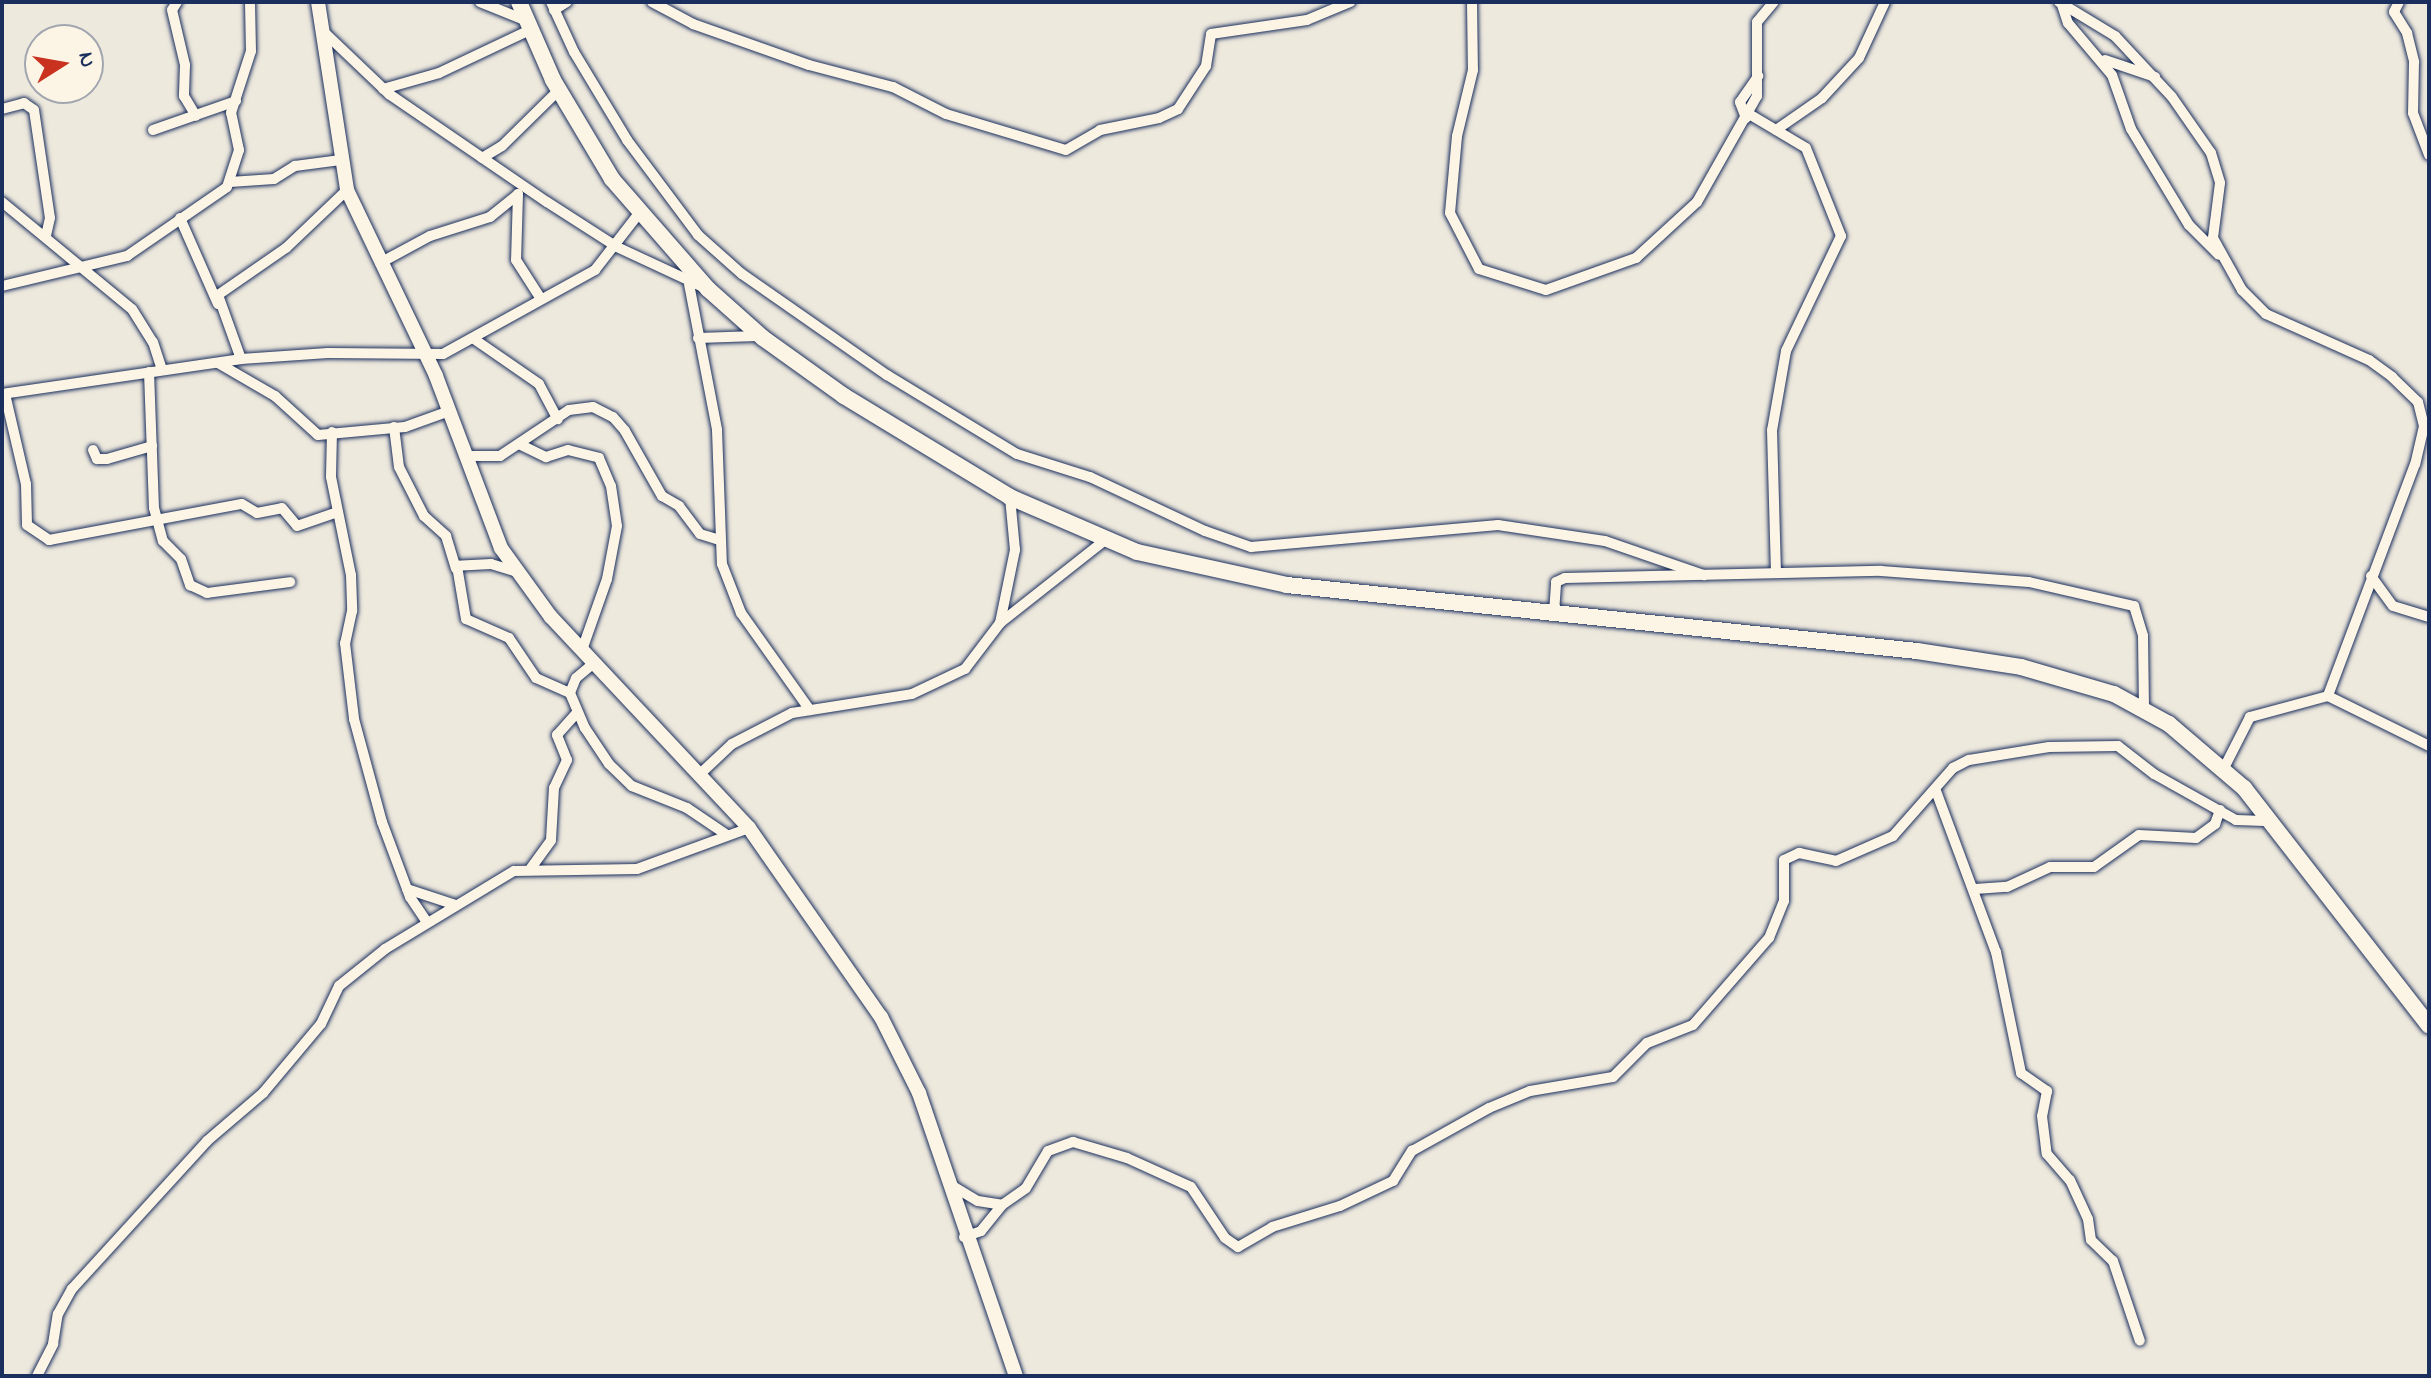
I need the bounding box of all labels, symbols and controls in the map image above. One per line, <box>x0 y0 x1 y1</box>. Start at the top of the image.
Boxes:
north arrow <box>24 24 104 104</box>
text: N <box>68 49 103 70</box>

